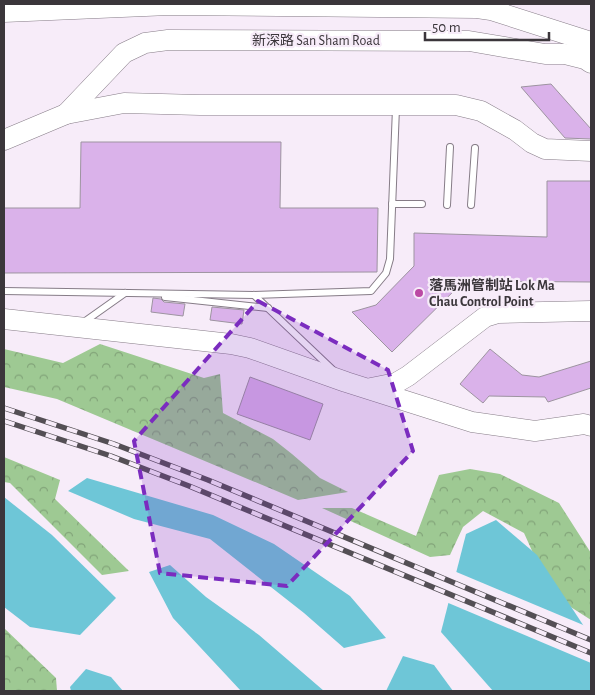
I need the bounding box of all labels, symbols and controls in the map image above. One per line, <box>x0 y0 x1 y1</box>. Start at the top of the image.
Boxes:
scale bar <box>425 10 549 42</box>
text: 50 m <box>432 20 461 35</box>
street label: 新深路 San Sham Road <box>252 33 380 48</box>
place label: 落馬洲管制站 Lok Ma Chau Control Point <box>429 277 555 309</box>
marker: 落馬洲管制站 Lok Ma Chau Control Point <box>413 287 425 299</box>

